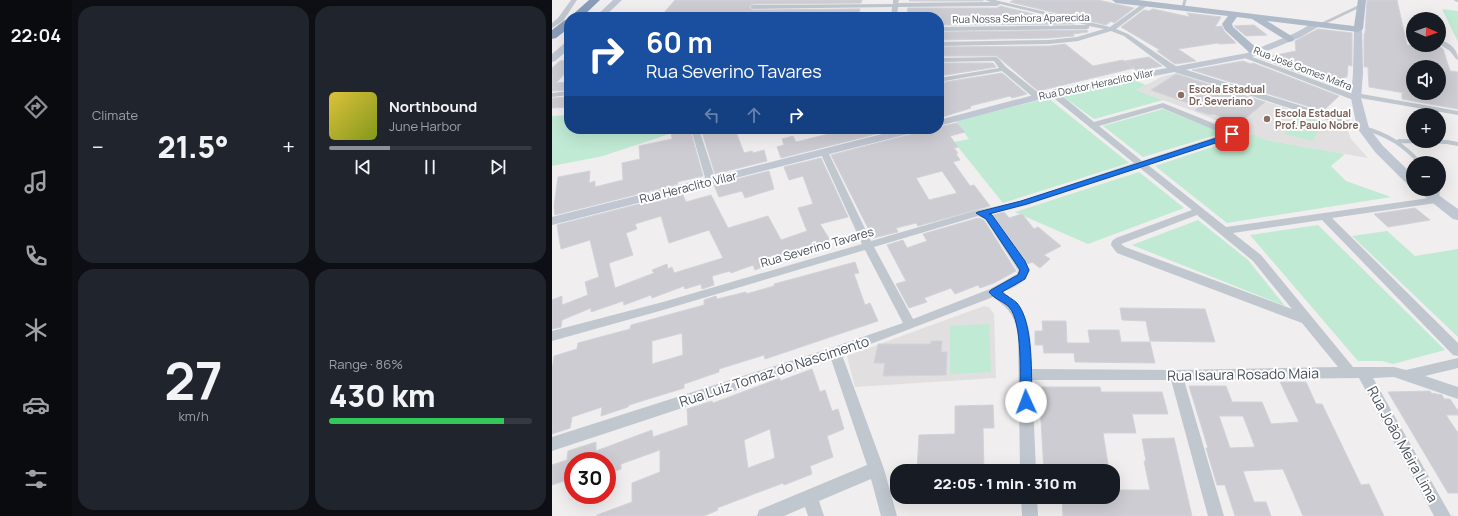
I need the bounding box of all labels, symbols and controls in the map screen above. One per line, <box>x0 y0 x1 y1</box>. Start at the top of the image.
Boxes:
street label: Rua Nossa Senhora Aparecida <box>952 10 1090 26</box>
north arrow <box>1406 12 1446 52</box>
map controls <box>1406 12 1446 196</box>
text: 22:04 <box>11 23 61 47</box>
text: 60 m <box>646 23 713 61</box>
icon: right <box>580 28 632 80</box>
street label: Rua José Gomes Mafra <box>1252 43 1354 93</box>
text: Rua Severino Tavares <box>646 59 822 83</box>
button: sound <box>1406 60 1446 100</box>
street label: Rua Doutor Heraclito Vilar <box>1037 65 1155 103</box>
place label: Escola Estadual Dr. Severiano <box>1189 82 1265 108</box>
marker: Escola Estadual Dr. Severiano <box>1176 90 1186 100</box>
icon: directions <box>22 93 50 121</box>
text: Northbound <box>389 96 477 117</box>
icon: left <box>701 104 723 126</box>
icon: ahead <box>743 104 765 126</box>
icon: right <box>785 104 807 126</box>
text: Climate <box>92 106 138 124</box>
place label: Escola Estadual Prof. Paulo Nobre <box>1275 106 1358 132</box>
button: + <box>1406 108 1446 148</box>
marker: Escola Estadual Prof. Paulo Nobre <box>1262 114 1272 124</box>
text: June Harbor <box>389 117 462 135</box>
pin <box>1215 117 1249 151</box>
icon: arrive <box>1221 123 1243 145</box>
text: 21.5° <box>157 126 229 167</box>
text: − <box>92 132 104 162</box>
text: + <box>282 132 295 162</box>
icon: previous <box>352 156 374 178</box>
icon: pause <box>419 156 441 178</box>
icon: next <box>487 156 509 178</box>
button: − <box>1406 156 1446 196</box>
street label: Rua Heraclito Vilar <box>638 167 739 207</box>
icon: music <box>22 168 50 196</box>
street label: Rua Severino Tavares <box>758 223 876 271</box>
icon: phone <box>22 242 50 270</box>
icon: climate <box>22 316 50 344</box>
street label: Rua Luiz Tomaz do Nascimento <box>677 331 871 411</box>
text: 27 <box>164 345 223 416</box>
text: Range · 86% <box>329 355 403 373</box>
street label: Rua Isaura Rosado Maia <box>1167 363 1319 385</box>
text: 430 km <box>329 375 435 416</box>
position arrow <box>1005 381 1047 423</box>
street label: Rua João Meira Lima <box>1363 383 1443 505</box>
icon: car <box>22 391 50 419</box>
text: km/h <box>178 407 209 425</box>
speed limit sign: 30 <box>564 452 616 504</box>
icon: filters <box>22 465 50 493</box>
text: 22:05 · 1 min · 310 m <box>934 473 1076 494</box>

